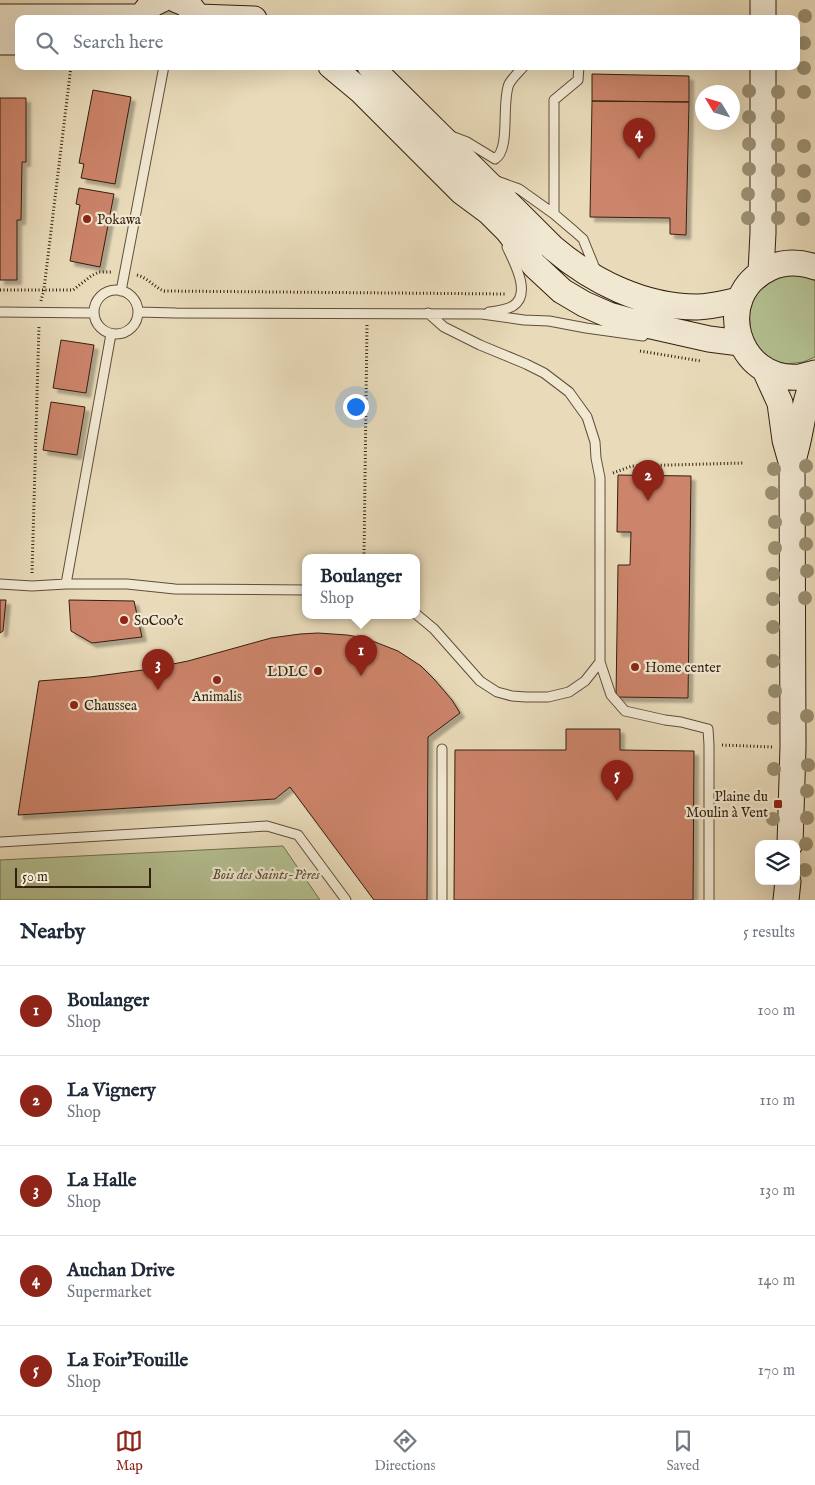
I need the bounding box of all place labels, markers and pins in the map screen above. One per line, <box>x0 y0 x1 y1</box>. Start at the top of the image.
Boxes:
pin: 4 <box>623 118 655 159</box>
place label: Pokawa <box>97 211 142 229</box>
marker: Pokawa <box>81 213 93 225</box>
pin: 2 <box>632 460 664 501</box>
place label: SoCoo'c <box>134 612 184 630</box>
marker: SoCoo'c <box>118 614 130 626</box>
pin: 1 <box>345 635 377 676</box>
pin: 3 <box>142 649 174 690</box>
place label: Home center <box>645 659 721 677</box>
marker: Home center <box>629 661 641 673</box>
place label: LDLC <box>267 663 308 681</box>
marker: LDLC <box>312 665 324 677</box>
marker: Animalis <box>211 674 223 686</box>
place label: Animalis <box>191 688 242 706</box>
place label: Chaussea <box>84 697 138 715</box>
marker: Chaussea <box>68 699 80 711</box>
pin: 5 <box>601 760 633 801</box>
place label: Plaine du Moulin à Vent <box>686 788 768 822</box>
marker: Plaine du Moulin à Vent <box>772 798 784 810</box>

